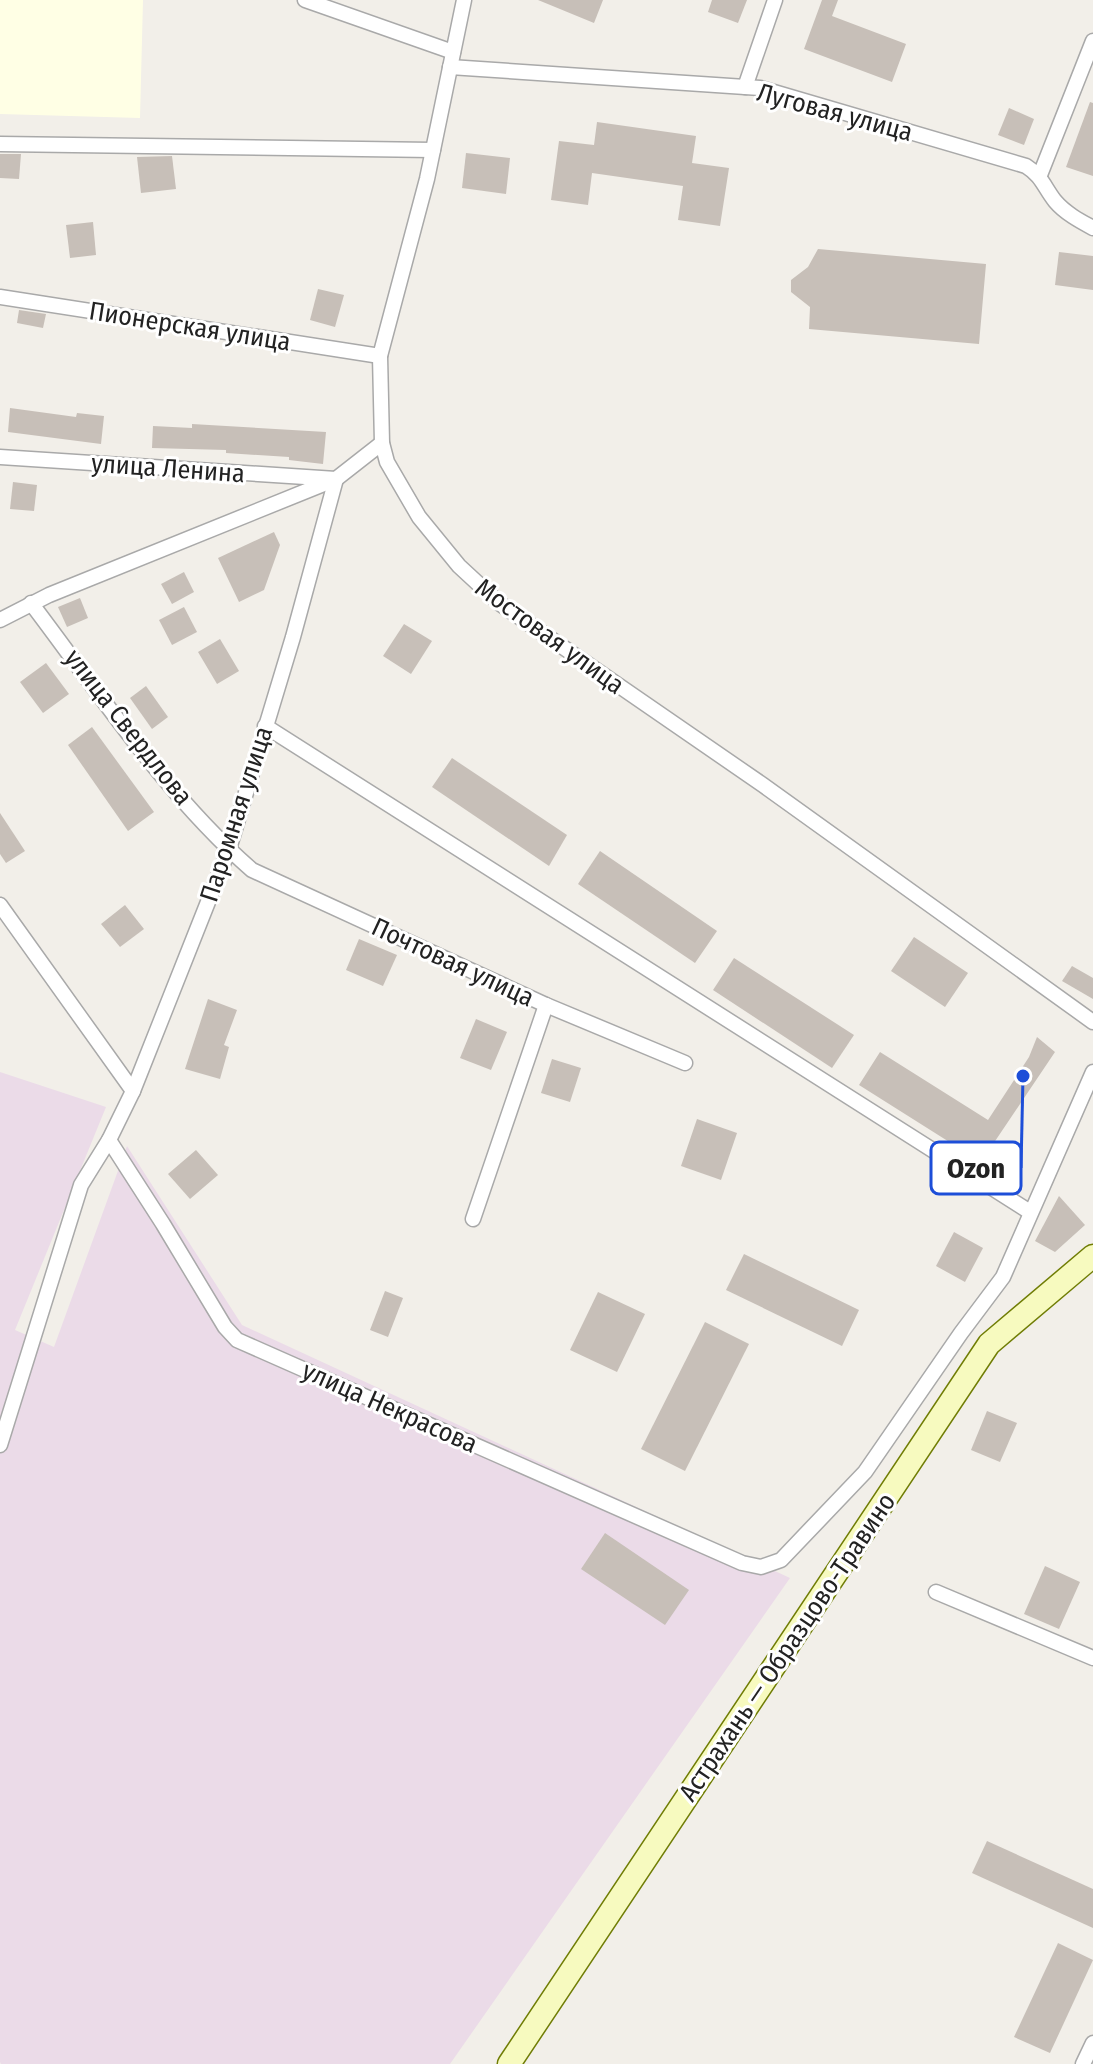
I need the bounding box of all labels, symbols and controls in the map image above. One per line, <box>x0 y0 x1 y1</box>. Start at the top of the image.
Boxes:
street label: Луговая улица <box>754 77 916 148</box>
street label: Пионерская улица <box>87 295 293 358</box>
street label: улица Ленина <box>90 448 246 489</box>
street label: Мостовая улица <box>469 572 630 701</box>
street label: улица Свердлова <box>58 643 199 811</box>
street label: Паромная улица <box>194 723 279 906</box>
street label: Почтовая улица <box>367 911 539 1014</box>
callout: Ozon <box>931 1142 1021 1194</box>
text: Ozon <box>947 1152 1005 1185</box>
street label: улица Некрасова <box>298 1355 482 1460</box>
street label: Астрахань — Образцово-Травино <box>673 1487 902 1807</box>

